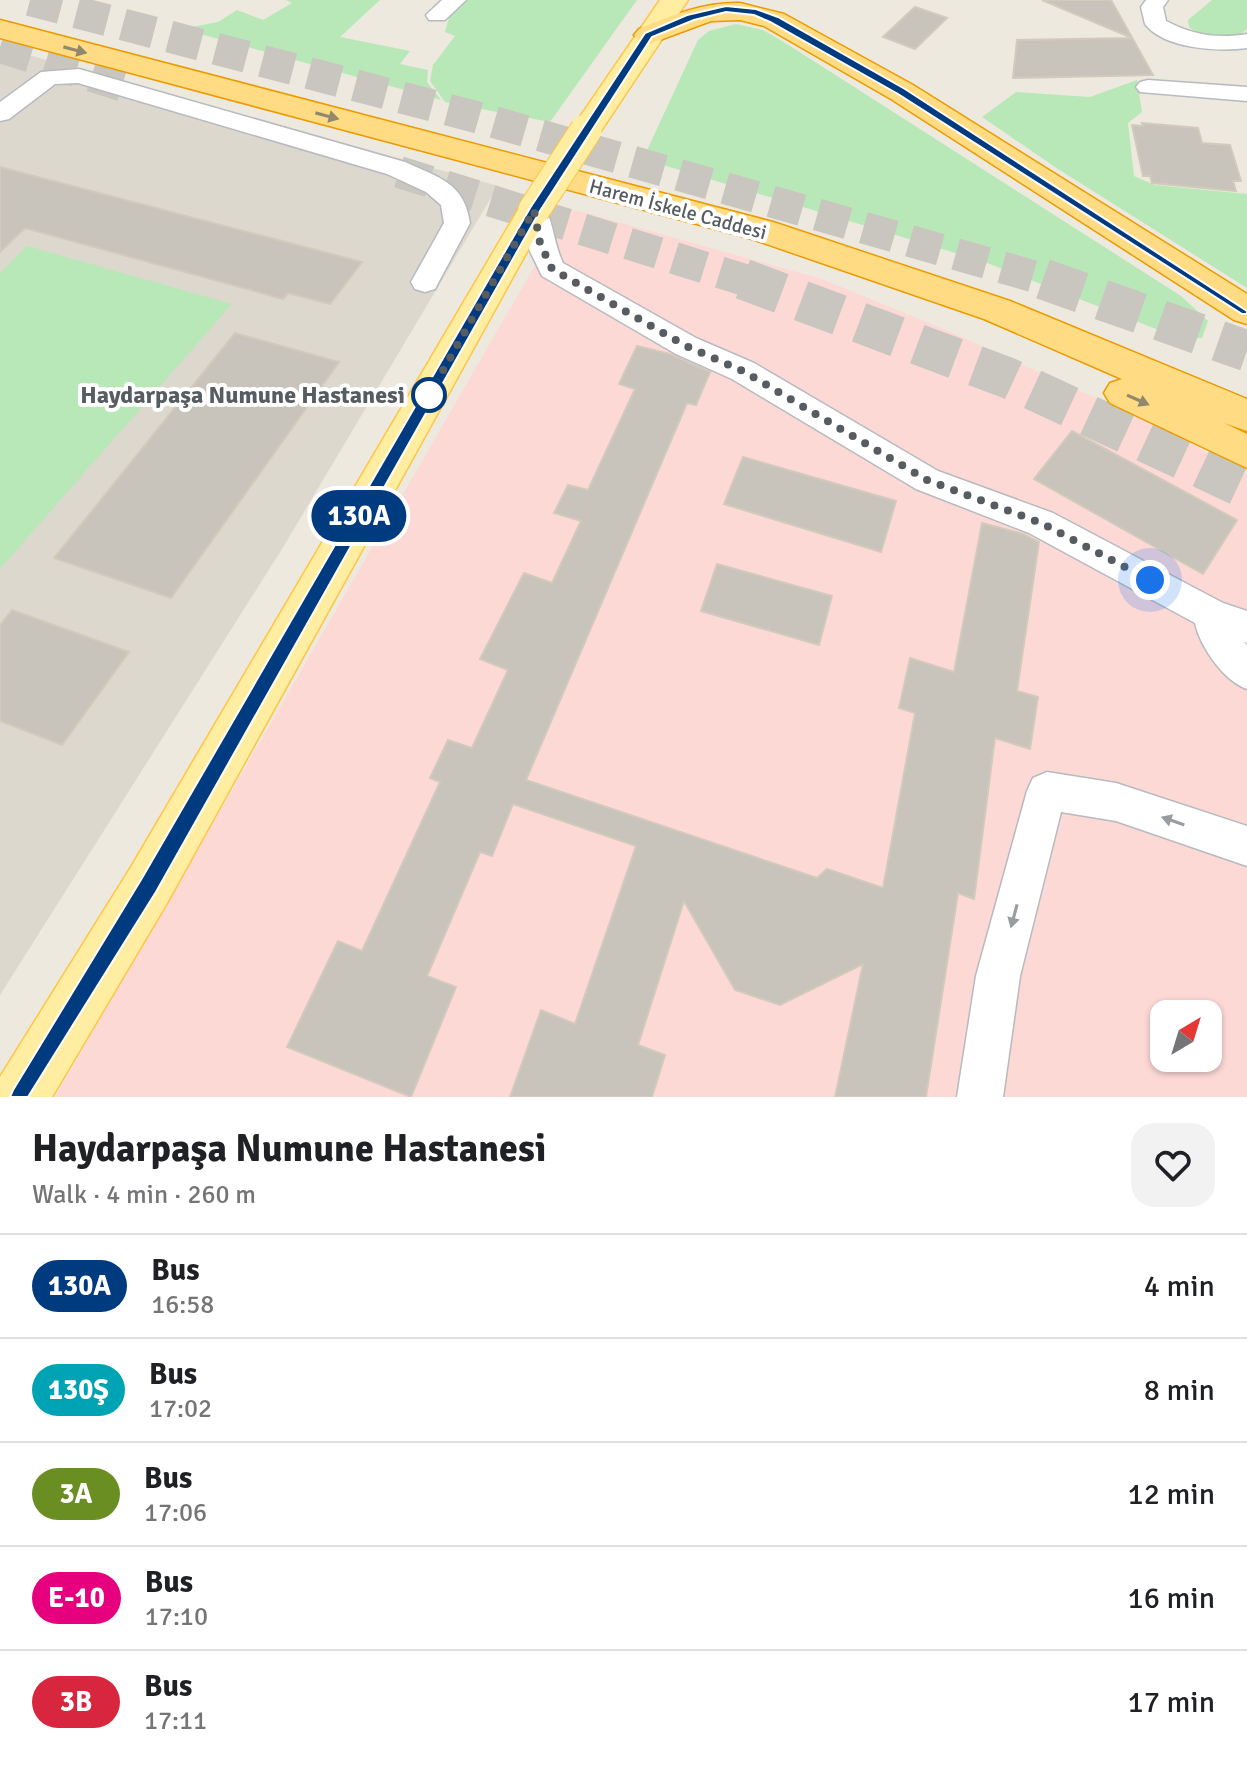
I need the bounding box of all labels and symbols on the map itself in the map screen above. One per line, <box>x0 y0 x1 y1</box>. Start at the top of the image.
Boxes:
one-way arrow <box>62 45 87 57</box>
one-way arrow <box>314 110 339 122</box>
street label: Harem İskele Caddesi <box>586 174 769 245</box>
marker: Haydarpaşa Numune Hastanesi <box>412 378 446 412</box>
place label: Haydarpaşa Numune Hastanesi <box>80 380 405 410</box>
one-way arrow <box>1127 393 1150 407</box>
line badge: 130A <box>303 490 415 542</box>
your location <box>1130 560 1170 600</box>
one-way arrow <box>1161 815 1185 827</box>
one-way arrow <box>1007 903 1019 928</box>
north arrow <box>1150 1000 1222 1072</box>

